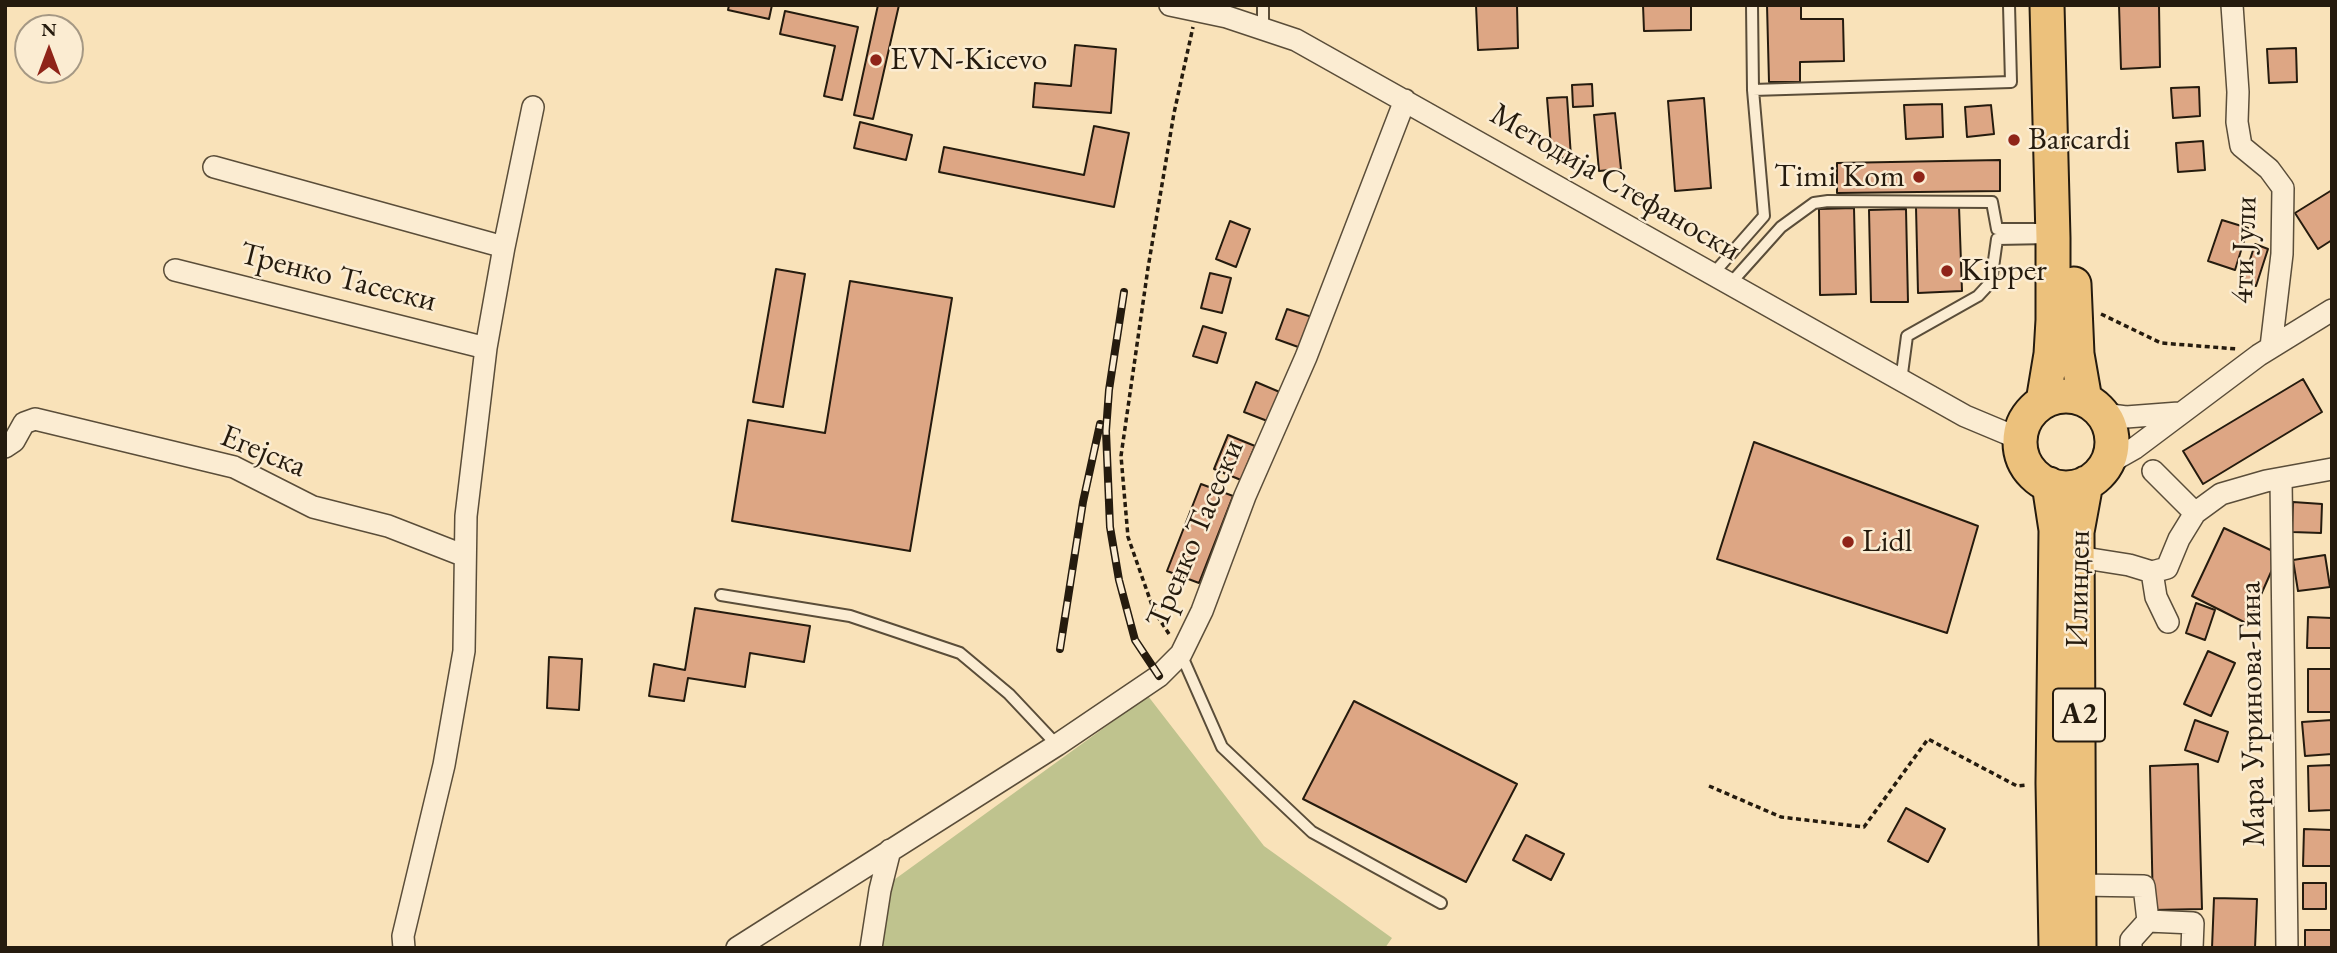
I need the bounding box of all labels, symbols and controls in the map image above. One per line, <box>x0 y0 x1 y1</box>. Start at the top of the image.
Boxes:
north arrow <box>14 14 84 84</box>
text: N <box>41 17 57 42</box>
place label: EVN-Kicevo <box>890 41 1047 79</box>
marker: EVN-Kicevo <box>868 52 884 68</box>
street label: Методија Стефаноски <box>1483 96 1747 270</box>
place label: Barcardi <box>2028 121 2130 159</box>
marker: Barcardi <box>2006 132 2022 148</box>
place label: Timi Kom <box>1774 158 1905 196</box>
marker: Timi Kom <box>1911 169 1927 185</box>
street label: 4ти Јули <box>2224 195 2266 305</box>
street label: Тренко Тасески <box>236 235 440 321</box>
place label: Kipper <box>1961 252 2047 290</box>
marker: Kipper <box>1939 263 1955 279</box>
street label: Егејска <box>214 417 312 487</box>
street label: Тренко Тасески <box>1139 434 1253 634</box>
place label: Lidl <box>1862 523 1912 561</box>
street label: Илинден <box>2059 529 2099 649</box>
marker: Lidl <box>1840 534 1856 550</box>
street label: Мара Угринова-Гина <box>2231 581 2275 847</box>
road number: A2 <box>2053 688 2105 742</box>

